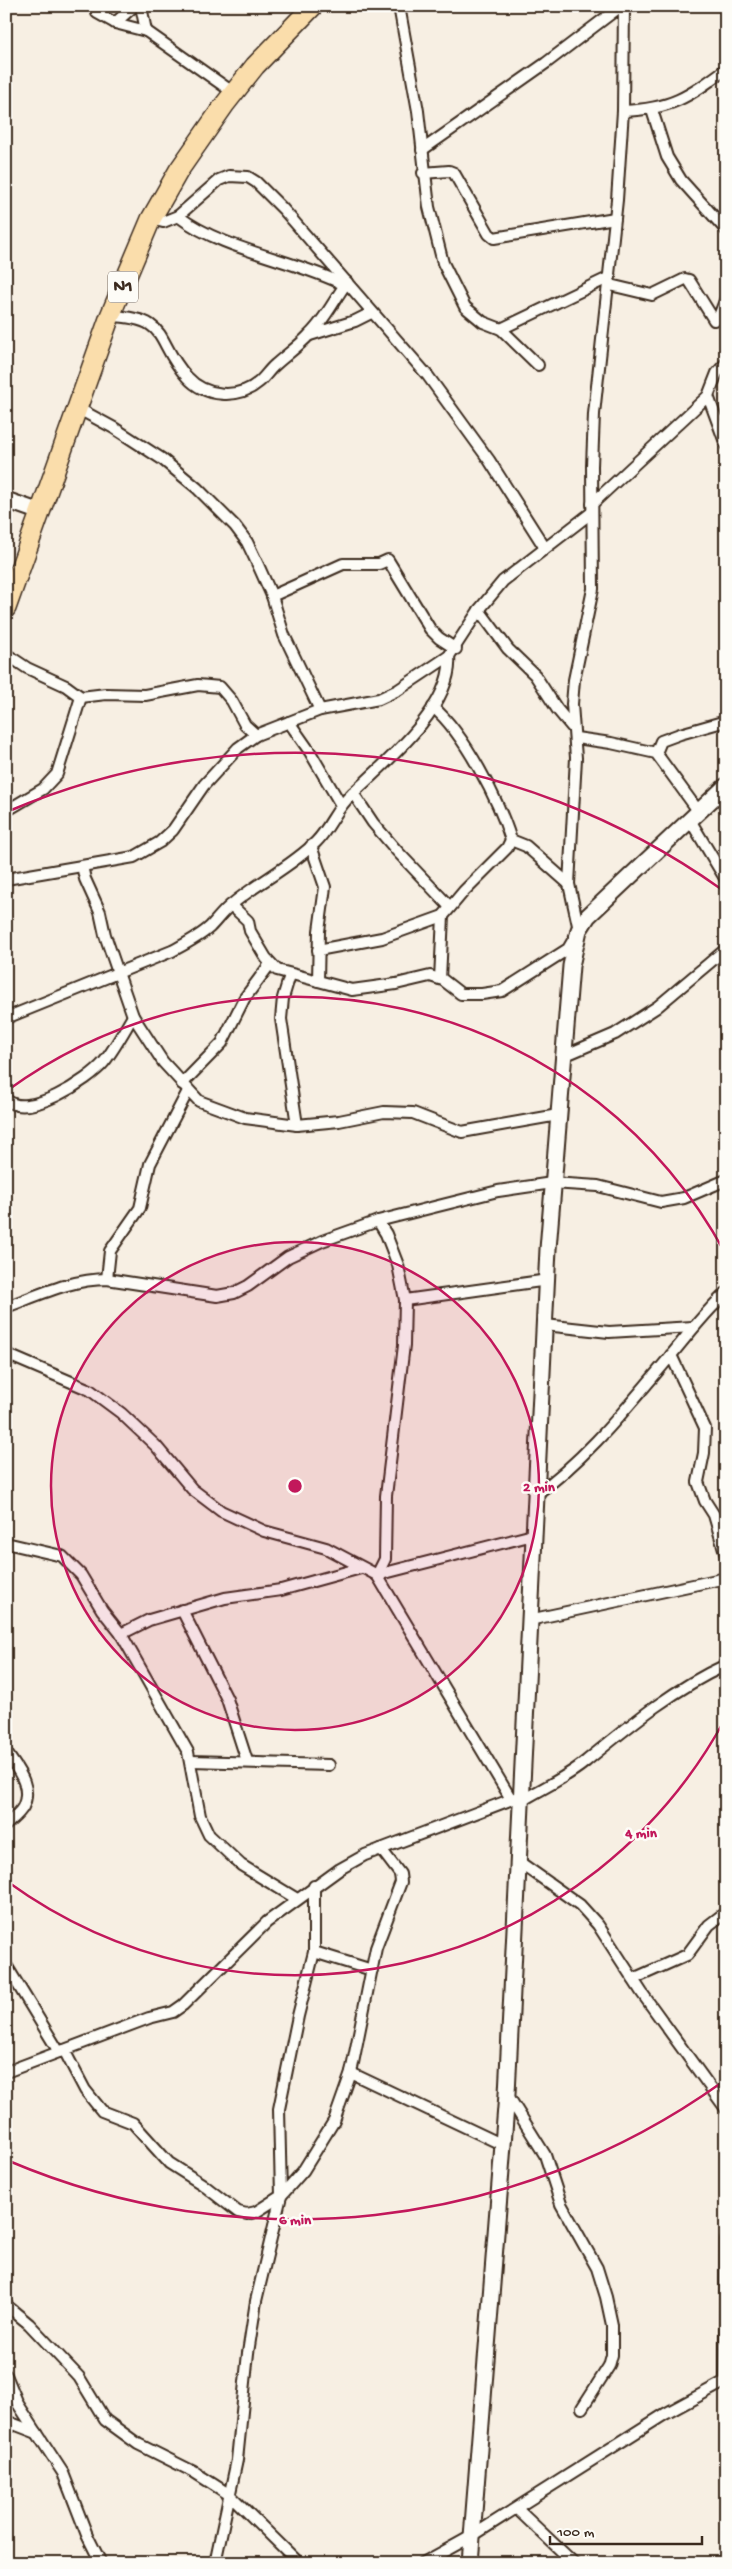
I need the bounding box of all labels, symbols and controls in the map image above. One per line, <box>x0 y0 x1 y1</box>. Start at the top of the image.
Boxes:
road number: N1 <box>108 272 138 302</box>
centre of rings <box>286 1477 304 1495</box>
text: 2 min <box>523 1479 556 1497</box>
text: 4 min <box>624 1825 658 1843</box>
text: 6 min <box>279 2212 312 2230</box>
scale bar <box>550 2514 702 2546</box>
text: 100 m <box>556 2524 595 2542</box>

